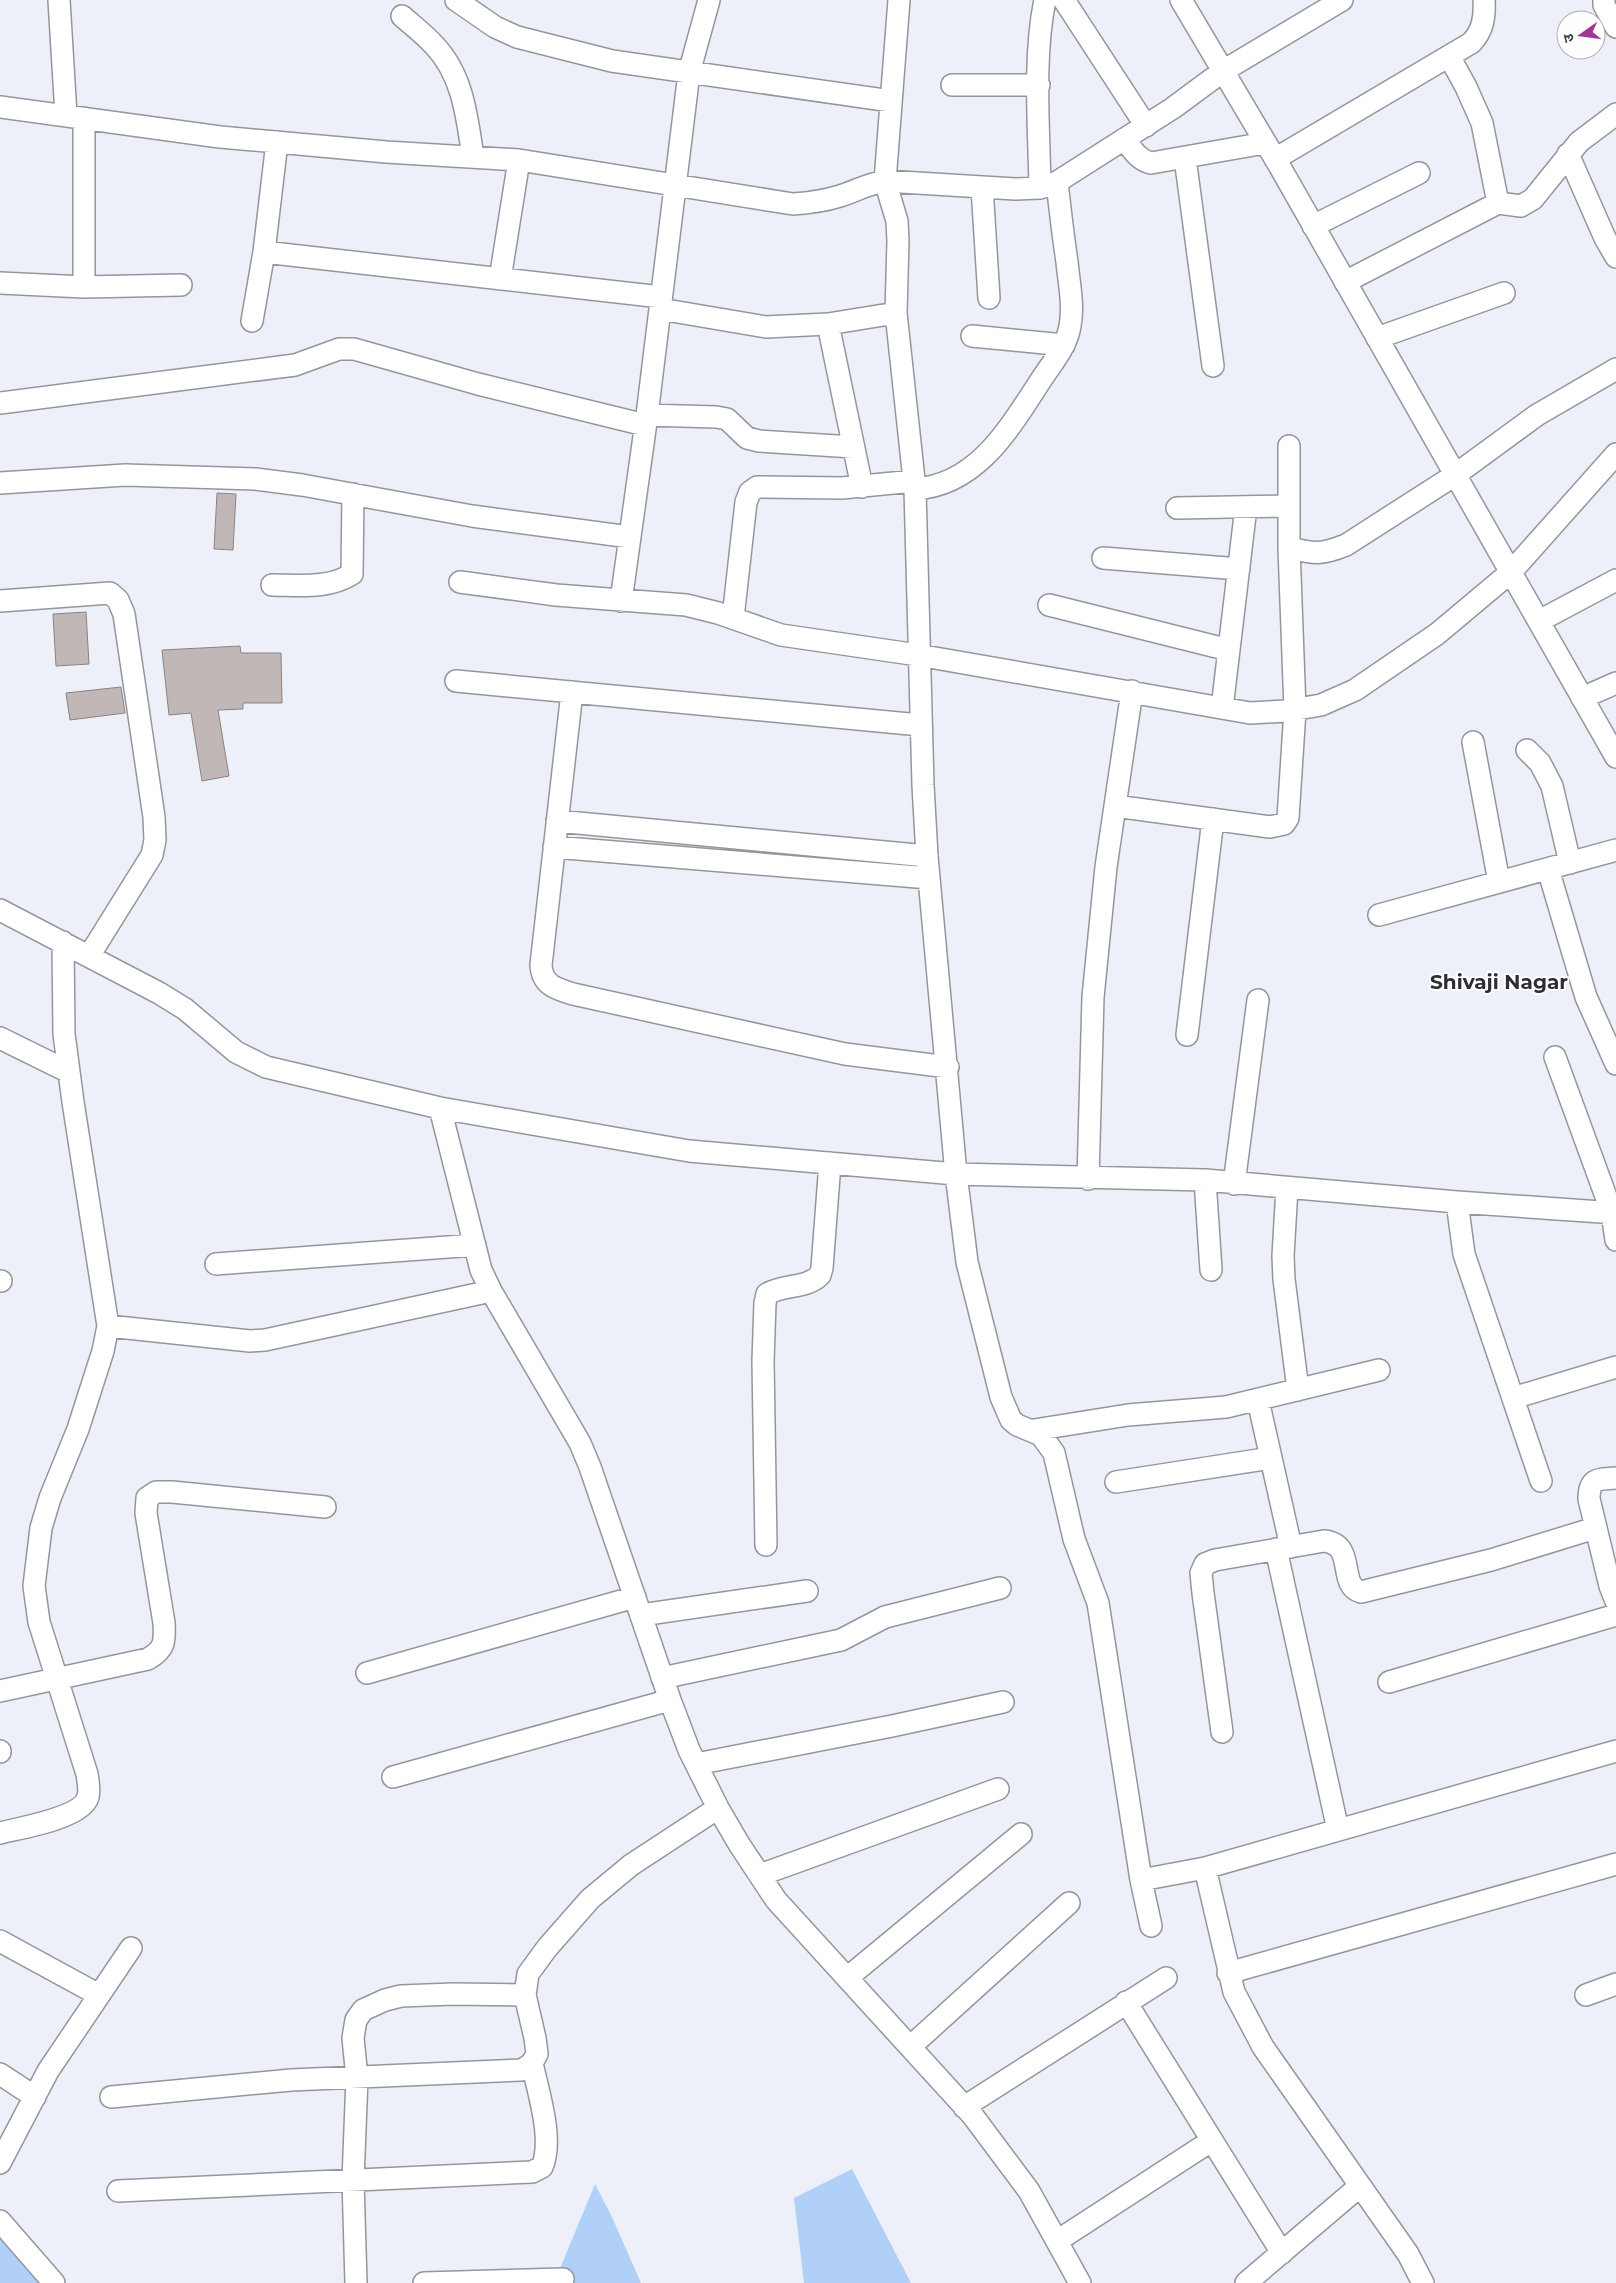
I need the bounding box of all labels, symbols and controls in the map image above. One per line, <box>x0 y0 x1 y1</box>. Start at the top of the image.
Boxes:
north arrow <box>1556 10 1606 60</box>
text: उ <box>1558 31 1578 44</box>
district label: Shivaji Nagar <box>1430 970 1568 994</box>

